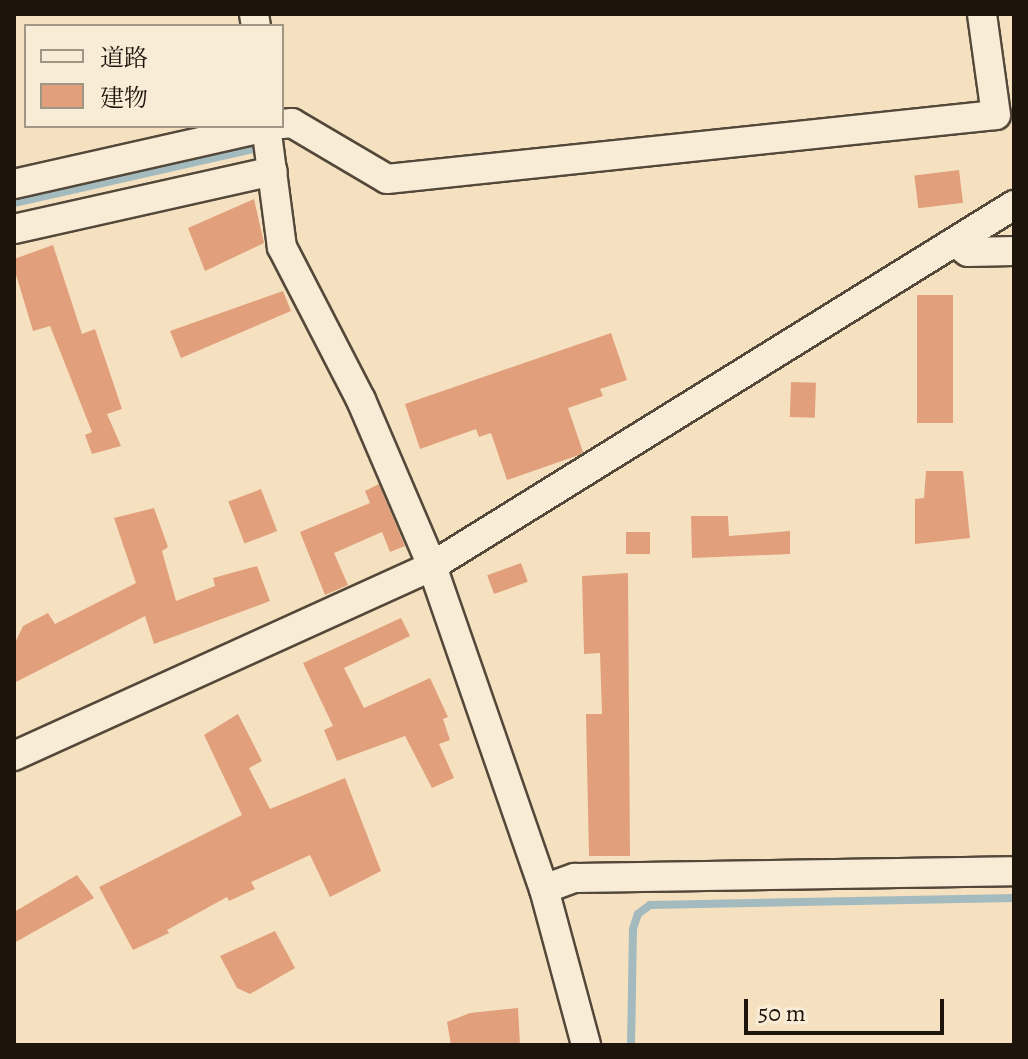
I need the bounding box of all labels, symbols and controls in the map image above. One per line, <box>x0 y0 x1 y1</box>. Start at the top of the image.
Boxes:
legend <box>24 24 284 128</box>
text: 道路 <box>100 42 148 74</box>
text: 建物 <box>100 82 148 114</box>
scale bar <box>748 983 948 1033</box>
text: 50 m <box>758 997 806 1029</box>

